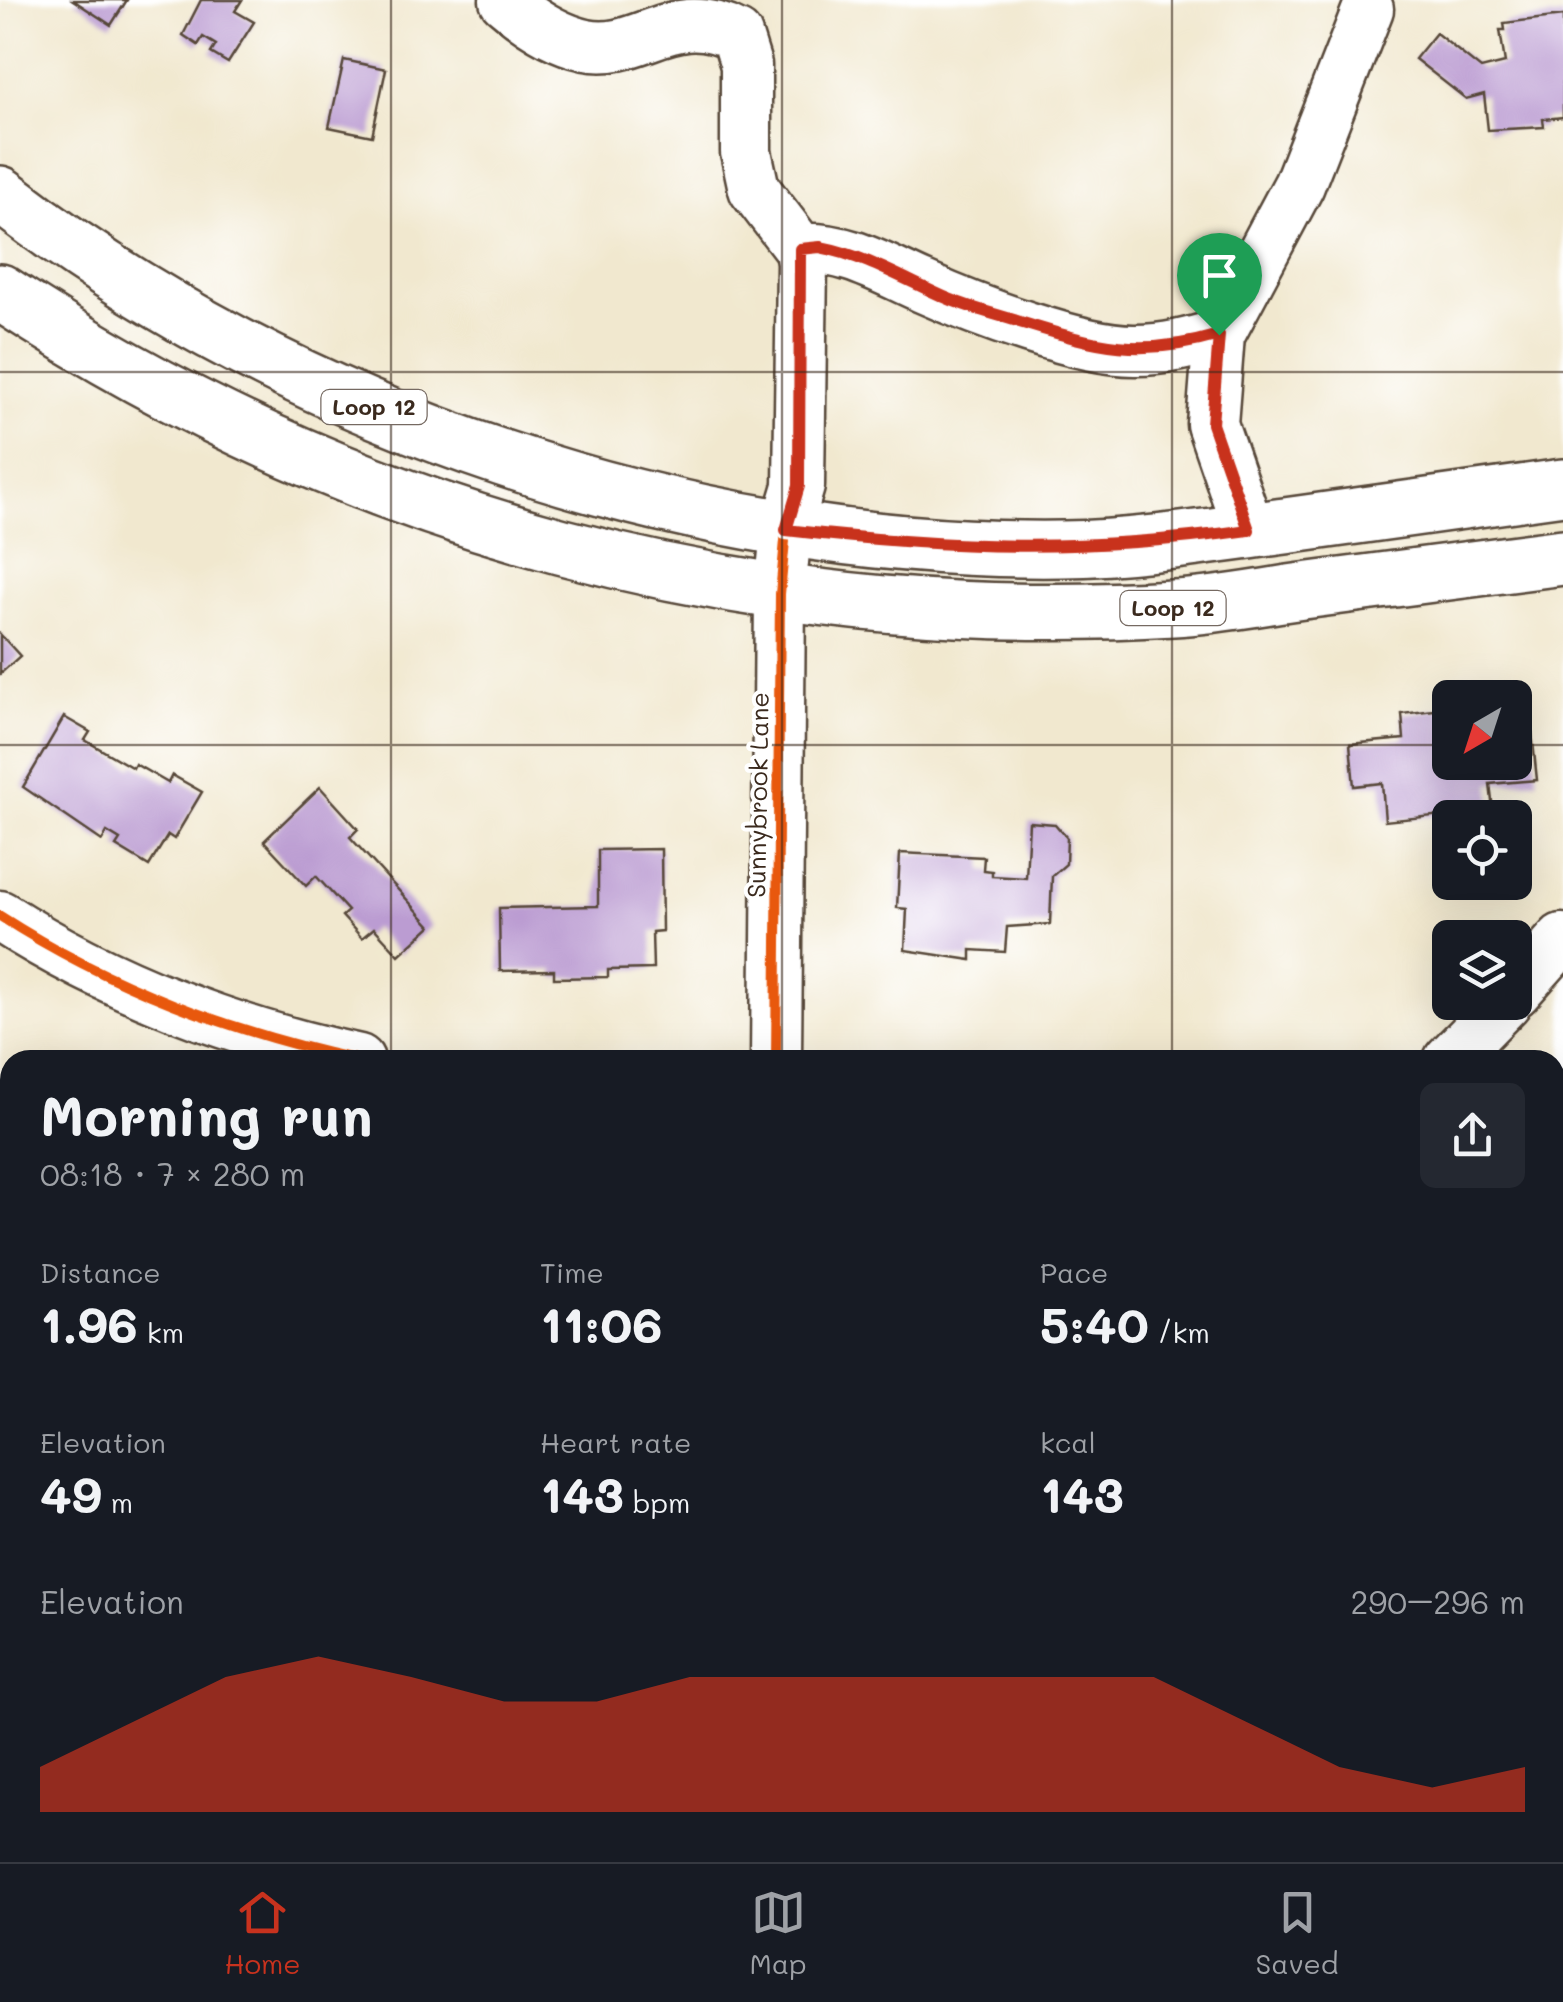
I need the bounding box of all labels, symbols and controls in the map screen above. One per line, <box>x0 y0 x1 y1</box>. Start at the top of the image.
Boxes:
pin <box>1177 233 1262 336</box>
icon: arrive <box>1192 248 1247 303</box>
road number: Loop 12 <box>322 390 426 424</box>
road number: Loop 12 <box>1120 591 1226 625</box>
north arrow <box>1432 680 1532 780</box>
map controls <box>1432 680 1532 1020</box>
street label: Sunnybrook Lane <box>739 692 776 898</box>
button: locate <box>1432 800 1532 900</box>
button: layers <box>1432 920 1532 1020</box>
text: Morning run <box>40 1078 373 1150</box>
button: share <box>1420 1083 1525 1188</box>
text: 08:18 · 7 × 280 m <box>40 1152 305 1194</box>
text: Distance <box>40 1254 161 1290</box>
text: Time <box>540 1254 604 1290</box>
text: Pace <box>1040 1254 1108 1290</box>
text: 1.96 <box>40 1290 138 1356</box>
text: 11:06 <box>540 1290 663 1356</box>
text: 5:40 <box>1040 1290 1149 1356</box>
text: km <box>138 1314 184 1350</box>
text: /km <box>1149 1314 1210 1350</box>
text: Elevation <box>40 1424 166 1460</box>
text: Heart rate <box>540 1424 691 1460</box>
text: kcal <box>1040 1424 1096 1460</box>
text: 49 <box>40 1460 102 1526</box>
text: 143 <box>540 1460 624 1526</box>
text: 143 <box>1040 1460 1124 1526</box>
text: m <box>102 1484 133 1520</box>
text: bpm <box>624 1484 690 1520</box>
text: Elevation <box>40 1580 184 1622</box>
text: 290–296 m <box>1351 1580 1525 1622</box>
tab: Home <box>224 1885 301 1981</box>
tab: Map <box>750 1885 807 1981</box>
tab: Saved <box>1255 1885 1339 1981</box>

